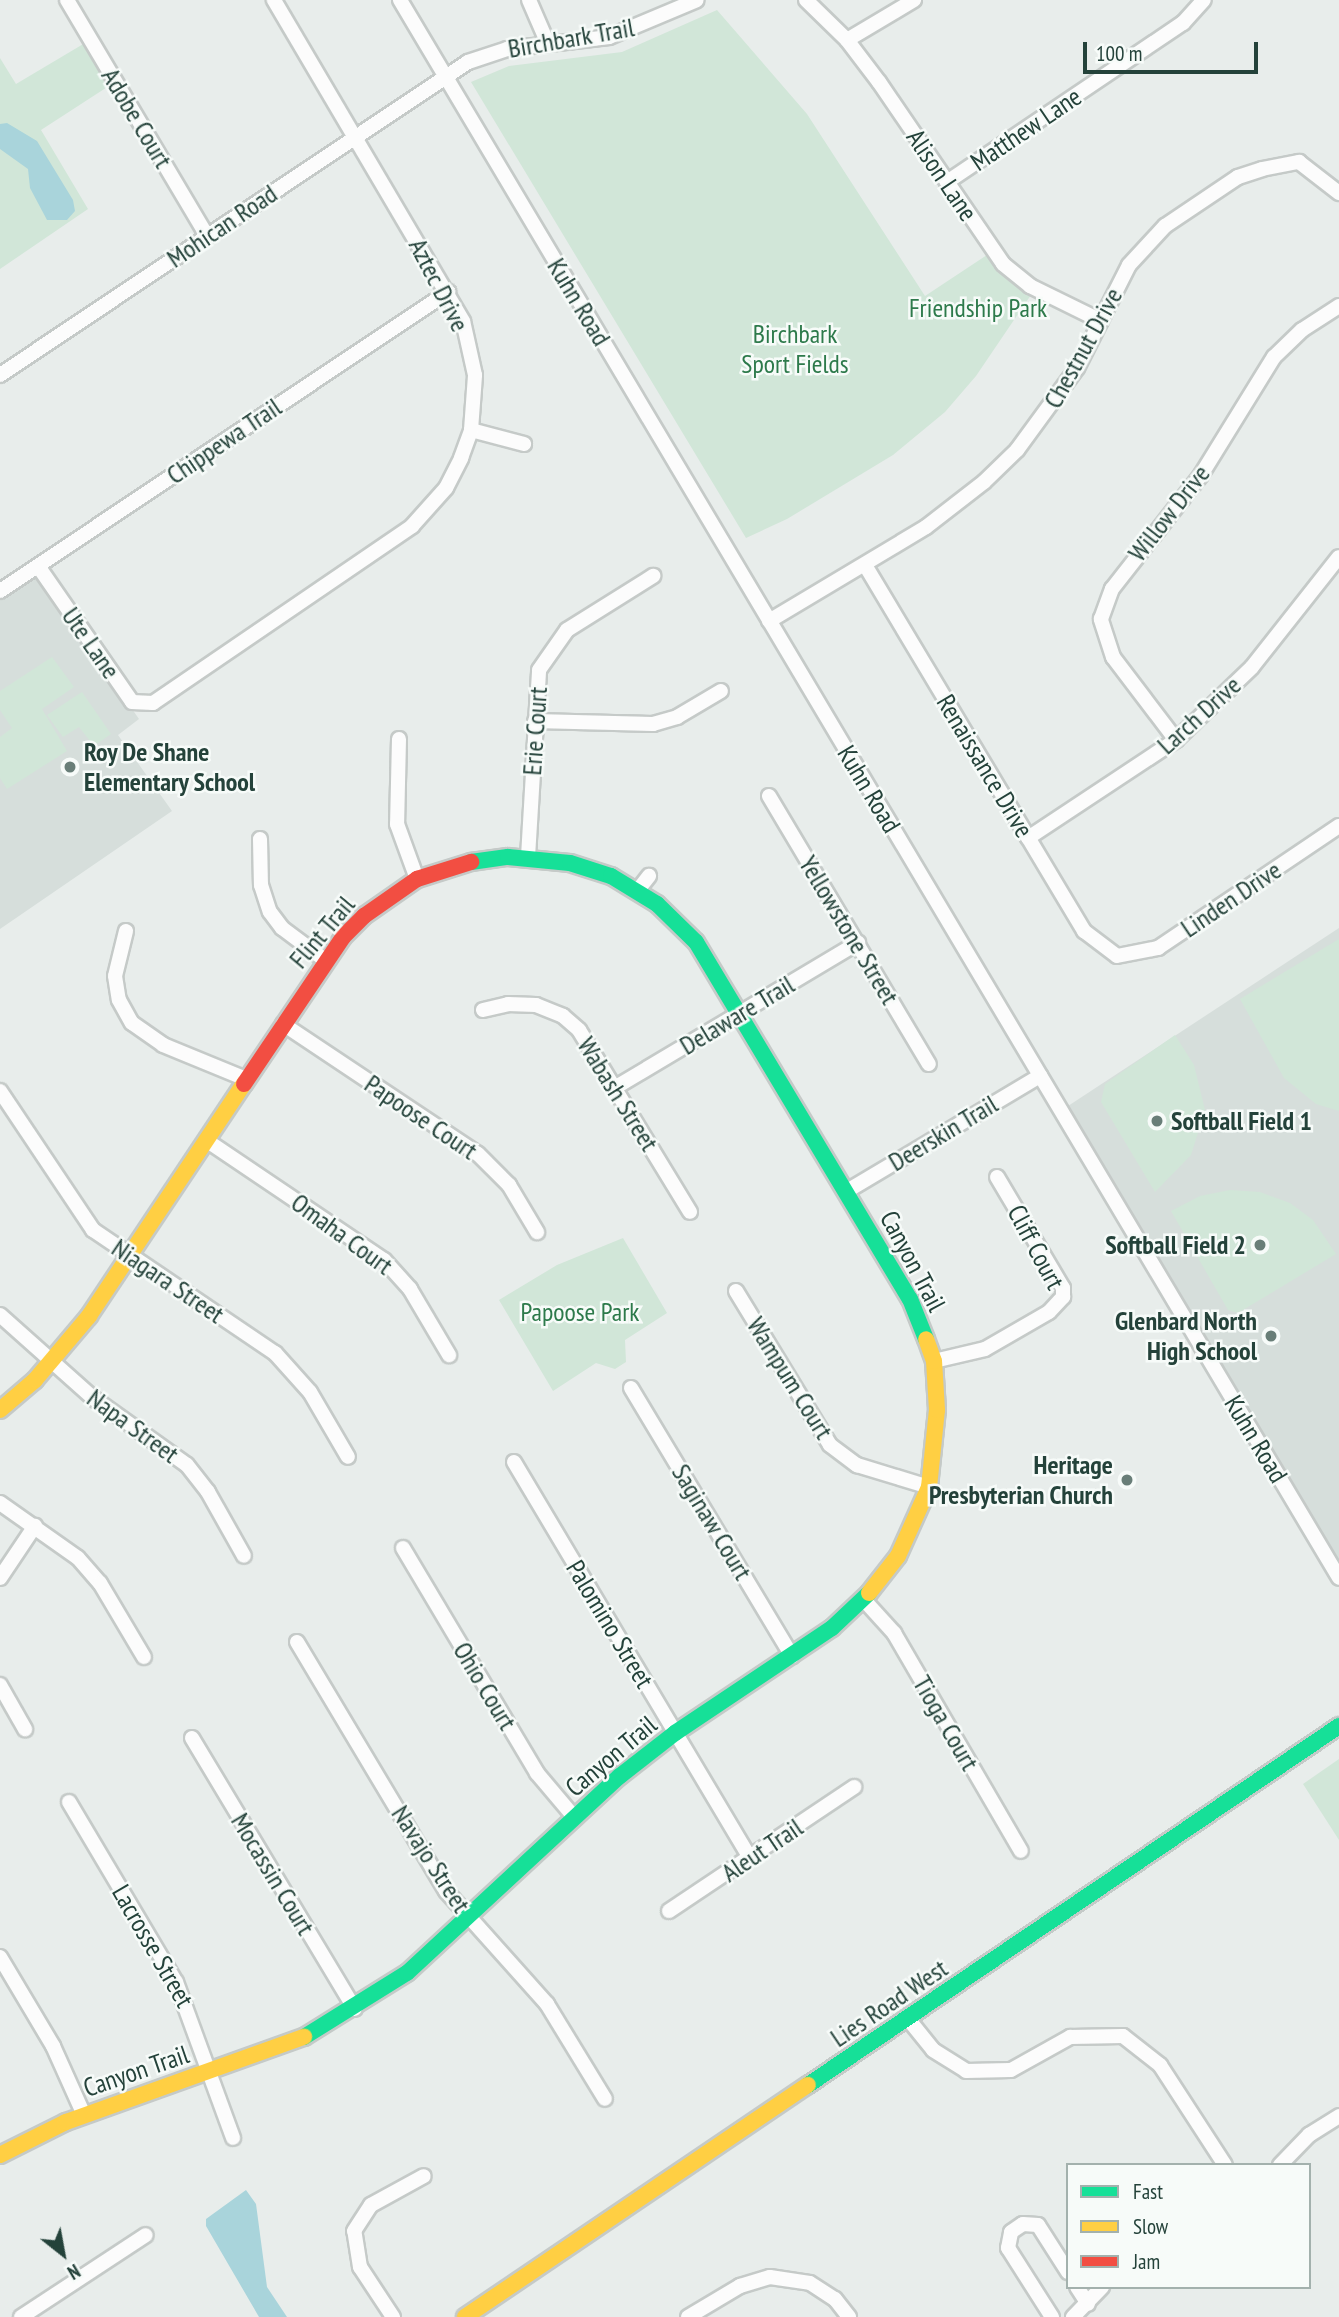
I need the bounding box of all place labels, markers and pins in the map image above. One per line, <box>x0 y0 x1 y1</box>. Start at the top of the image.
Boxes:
place label: Roy De Shane Elementary School <box>84 736 256 798</box>
marker: Roy De Shane Elementary School <box>62 759 78 775</box>
place label: Softball Field 1 <box>1171 1105 1312 1137</box>
marker: Softball Field 1 <box>1149 1113 1165 1129</box>
place label: Softball Field 2 <box>1105 1229 1246 1261</box>
marker: Softball Field 2 <box>1252 1237 1268 1253</box>
place label: Glenbard North High School <box>1115 1305 1257 1366</box>
marker: Glenbard North High School <box>1263 1328 1279 1344</box>
place label: Heritage Presbyterian Church <box>929 1449 1113 1510</box>
marker: Heritage Presbyterian Church <box>1119 1472 1135 1488</box>

